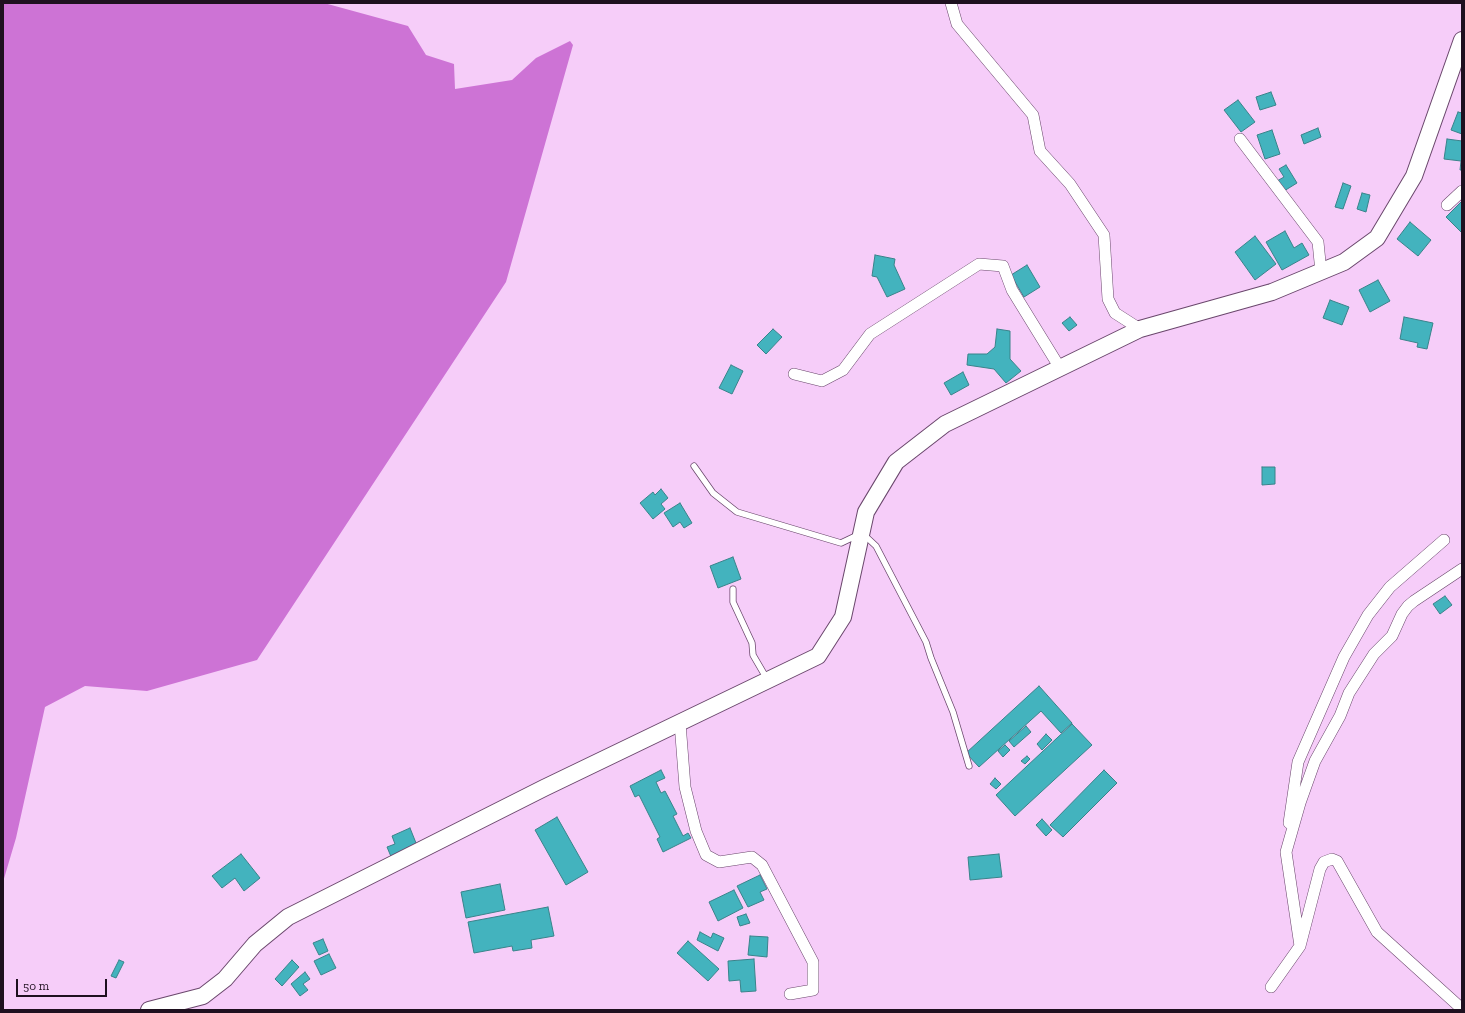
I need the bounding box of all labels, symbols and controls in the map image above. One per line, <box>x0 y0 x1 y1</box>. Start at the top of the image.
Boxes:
scale bar <box>18 971 109 997</box>
text: 50 m <box>23 979 49 993</box>

